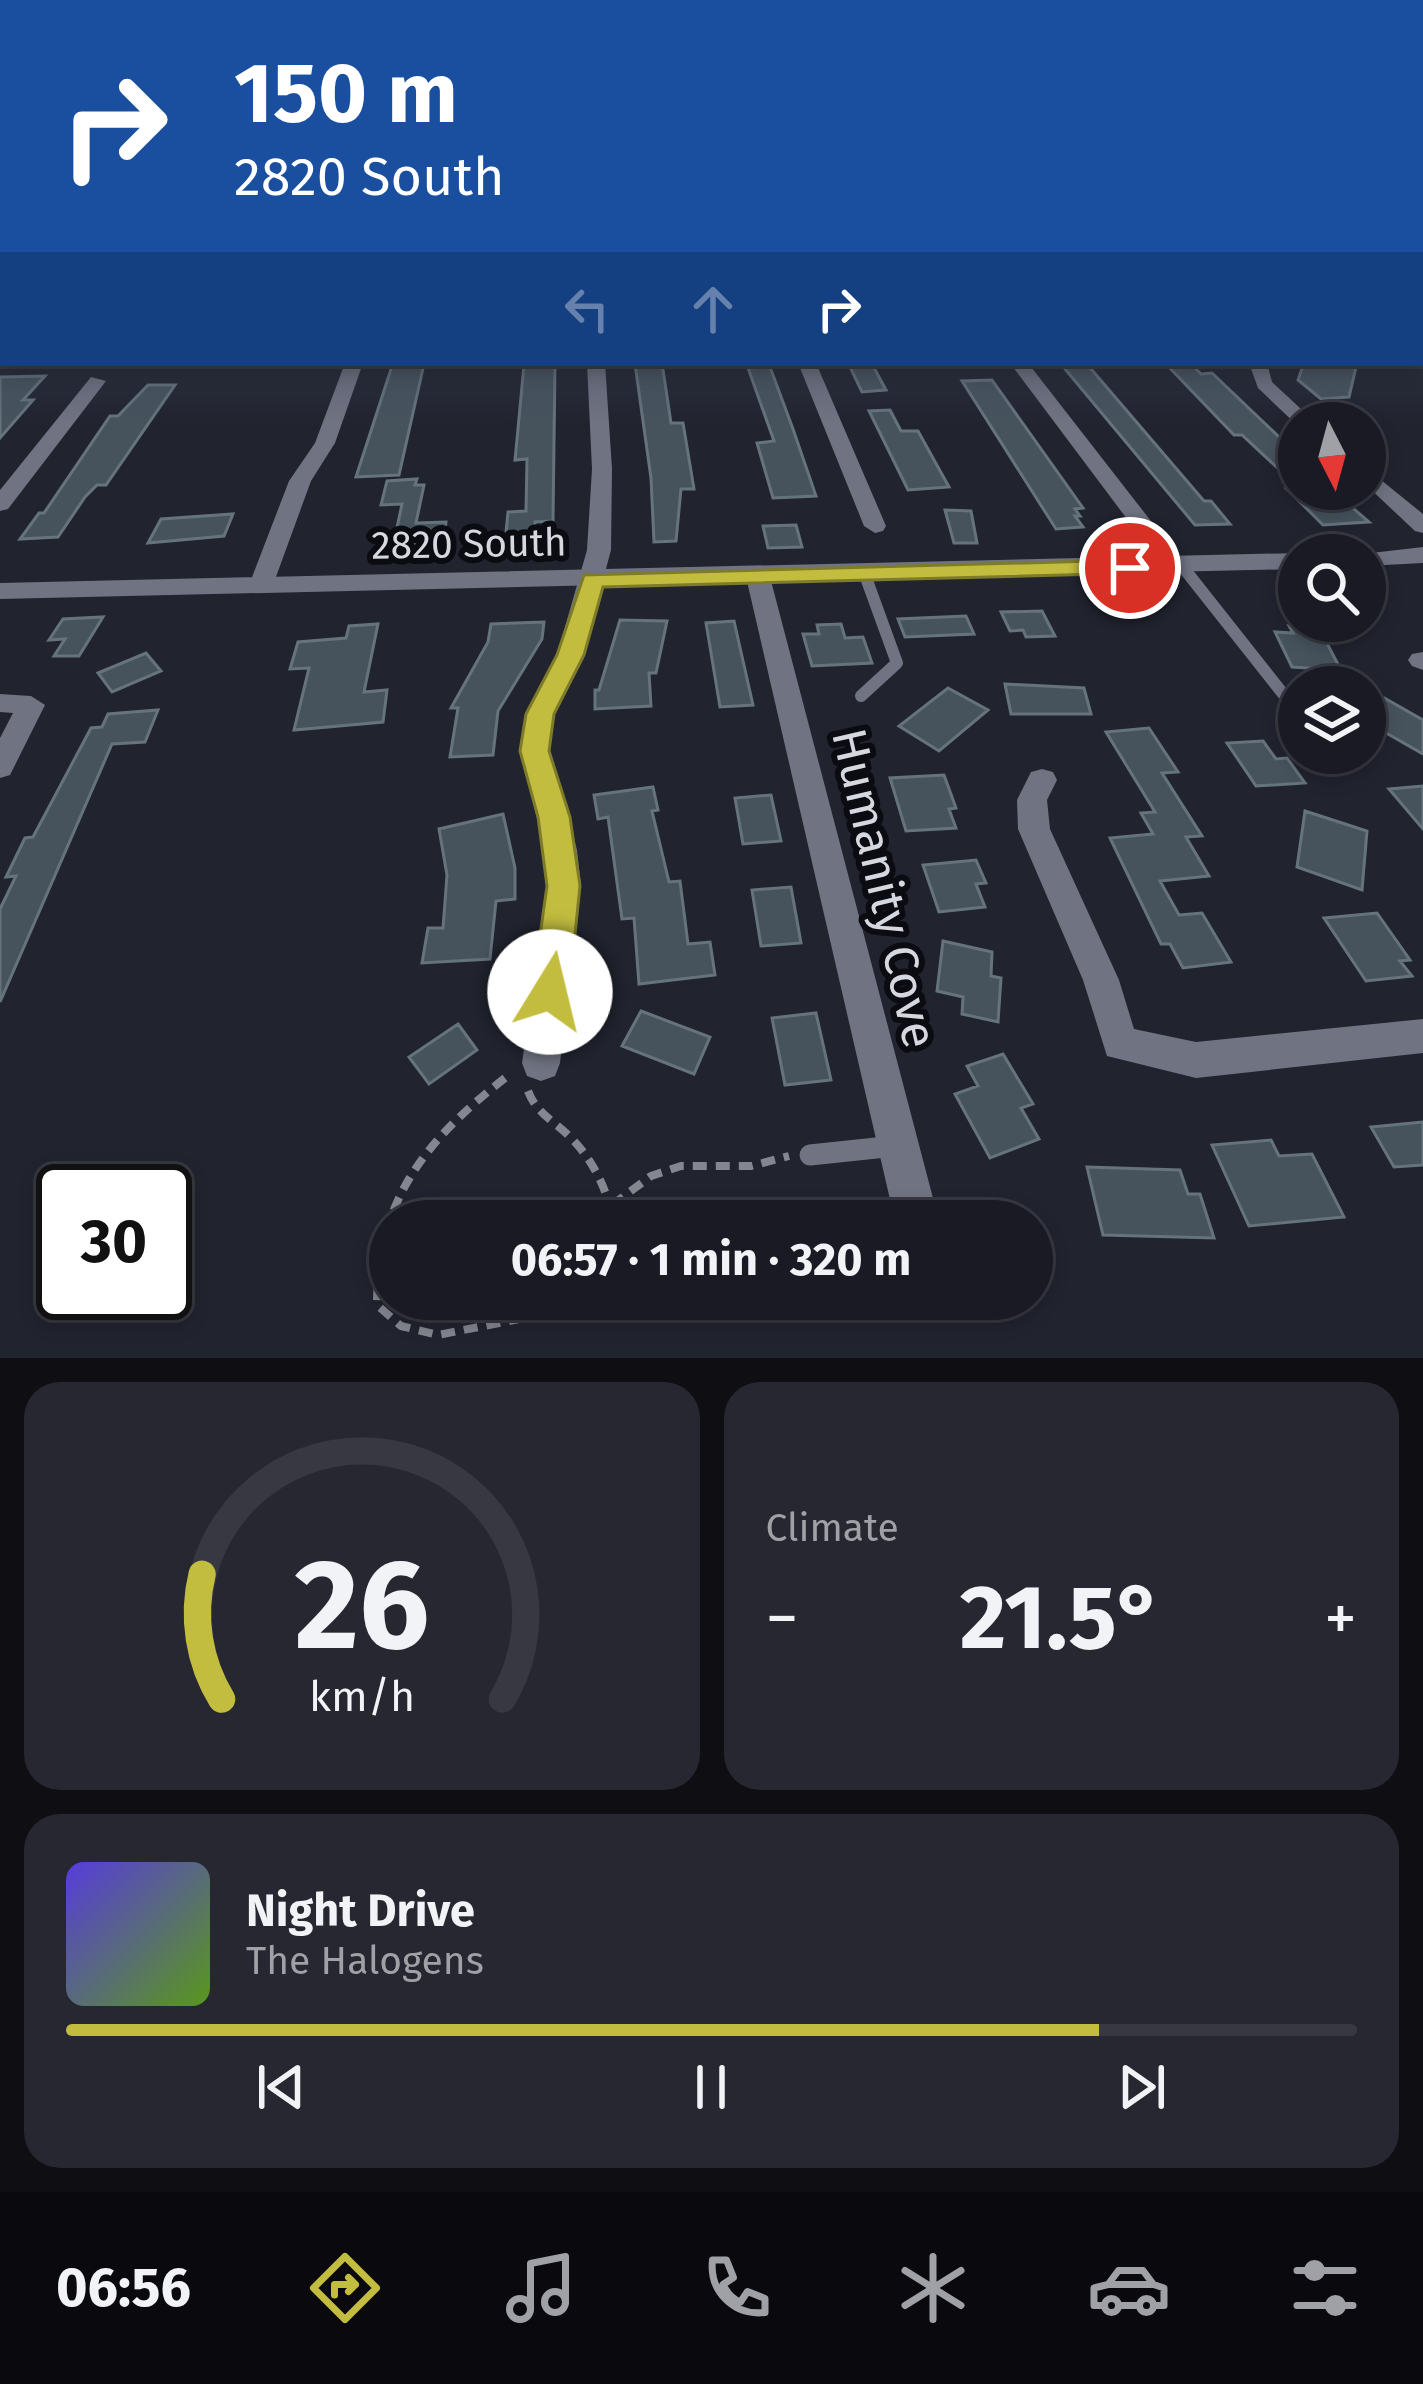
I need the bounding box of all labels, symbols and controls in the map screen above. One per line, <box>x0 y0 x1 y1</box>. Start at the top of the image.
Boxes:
text: 150 m <box>234 43 458 144</box>
icon: right <box>36 48 192 204</box>
text: 2820 South <box>234 145 505 209</box>
icon: left <box>554 276 620 342</box>
icon: ahead <box>680 276 746 342</box>
icon: right <box>806 276 872 342</box>
north arrow <box>1278 402 1386 510</box>
map controls <box>1278 402 1386 774</box>
pin <box>1079 517 1181 619</box>
street label: 2820 South <box>371 519 567 569</box>
button: search <box>1278 534 1386 642</box>
icon: arrive <box>1097 535 1163 601</box>
button: layers <box>1278 666 1386 774</box>
street label: Humanity Cove <box>819 723 949 1054</box>
position arrow <box>487 929 613 1055</box>
speed limit sign: 30 <box>36 1164 192 1320</box>
text: 06:57 · 1 min · 320 m <box>511 1233 911 1287</box>
text: Climate <box>766 1505 899 1551</box>
text: 26 <box>294 1531 429 1681</box>
text: 21.5° <box>960 1564 1163 1672</box>
text: − <box>766 1579 799 1658</box>
text: + <box>1324 1579 1357 1658</box>
text: km/h <box>309 1671 415 1722</box>
text: Night Drive <box>246 1884 475 1938</box>
text: The Halogens <box>246 1938 484 1984</box>
icon: previous <box>248 2054 314 2120</box>
icon: pause <box>678 2054 744 2120</box>
icon: next <box>1109 2054 1175 2120</box>
icon: directions <box>303 2246 387 2330</box>
icon: music <box>499 2246 583 2330</box>
icon: phone <box>695 2246 779 2330</box>
icon: climate <box>891 2246 975 2330</box>
icon: car <box>1087 2246 1171 2330</box>
icon: filters <box>1283 2246 1367 2330</box>
text: 06:56 <box>56 2256 191 2320</box>

